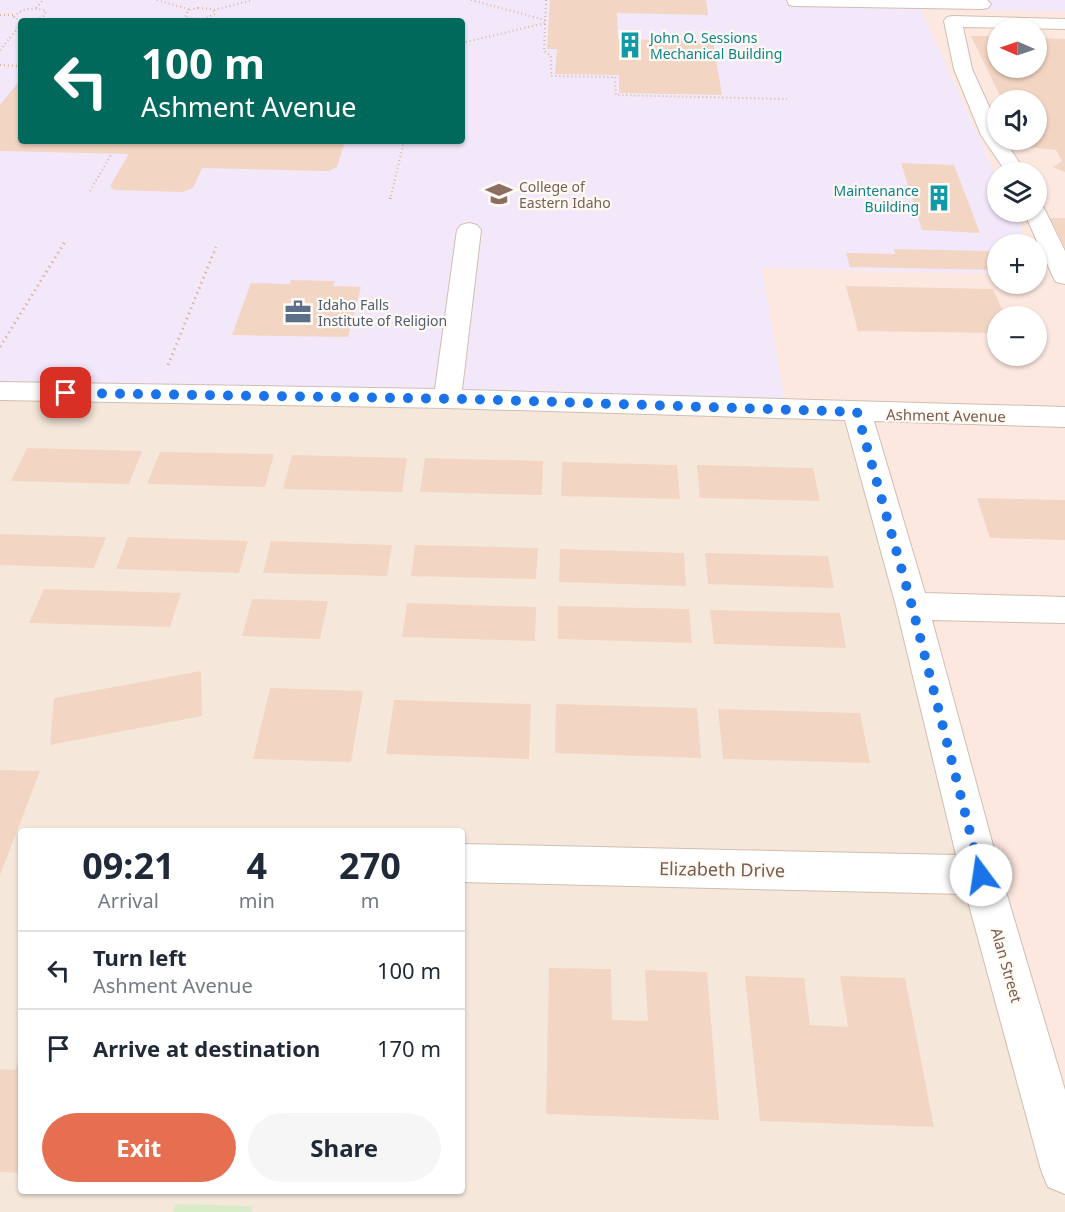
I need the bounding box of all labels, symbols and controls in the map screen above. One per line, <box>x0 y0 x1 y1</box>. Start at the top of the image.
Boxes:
north arrow <box>987 18 1047 78</box>
map controls <box>987 18 1047 366</box>
place label: John O. Sessions Mechanical Building <box>648 28 782 63</box>
building icon: John O. Sessions Mechanical Building <box>615 30 645 60</box>
text: 100 m <box>141 34 265 91</box>
icon: left <box>42 42 120 120</box>
text: Ashment Avenue <box>141 88 357 125</box>
button: sound <box>987 90 1047 150</box>
button: layers <box>987 162 1047 222</box>
place label: College of Eastern Idaho <box>519 177 611 212</box>
school or university icon: College of Eastern Idaho <box>484 179 514 209</box>
place label: Maintenance Building <box>833 181 919 216</box>
building icon: Maintenance Building <box>924 183 954 213</box>
button: + <box>987 234 1047 294</box>
place label: Idaho Falls Institute of Religion <box>318 295 447 330</box>
office icon: Idaho Falls Institute of Religion <box>283 297 313 327</box>
button: − <box>987 306 1047 366</box>
pin <box>40 367 91 418</box>
icon: arrive <box>49 376 82 409</box>
street label: Ashment Avenue <box>886 404 1006 426</box>
text: 09:21 <box>82 841 175 890</box>
text: 4 <box>247 841 267 890</box>
text: 270 <box>339 841 401 890</box>
position arrow <box>949 843 1013 907</box>
street label: Elizabeth Drive <box>659 856 785 882</box>
text: Arrival <box>98 887 159 914</box>
text: min <box>239 887 275 914</box>
text: m <box>361 887 379 914</box>
street label: Alan Street <box>987 925 1027 1005</box>
text: Turn left <box>93 942 187 972</box>
icon: left <box>42 954 75 987</box>
text: 100 m <box>377 955 441 985</box>
text: Ashment Avenue <box>93 972 253 999</box>
icon: arrive <box>42 1032 75 1065</box>
text: Arrive at destination <box>93 1033 320 1063</box>
text: 170 m <box>377 1033 441 1063</box>
button: Exit <box>42 1113 236 1182</box>
button: Share <box>248 1113 441 1182</box>

